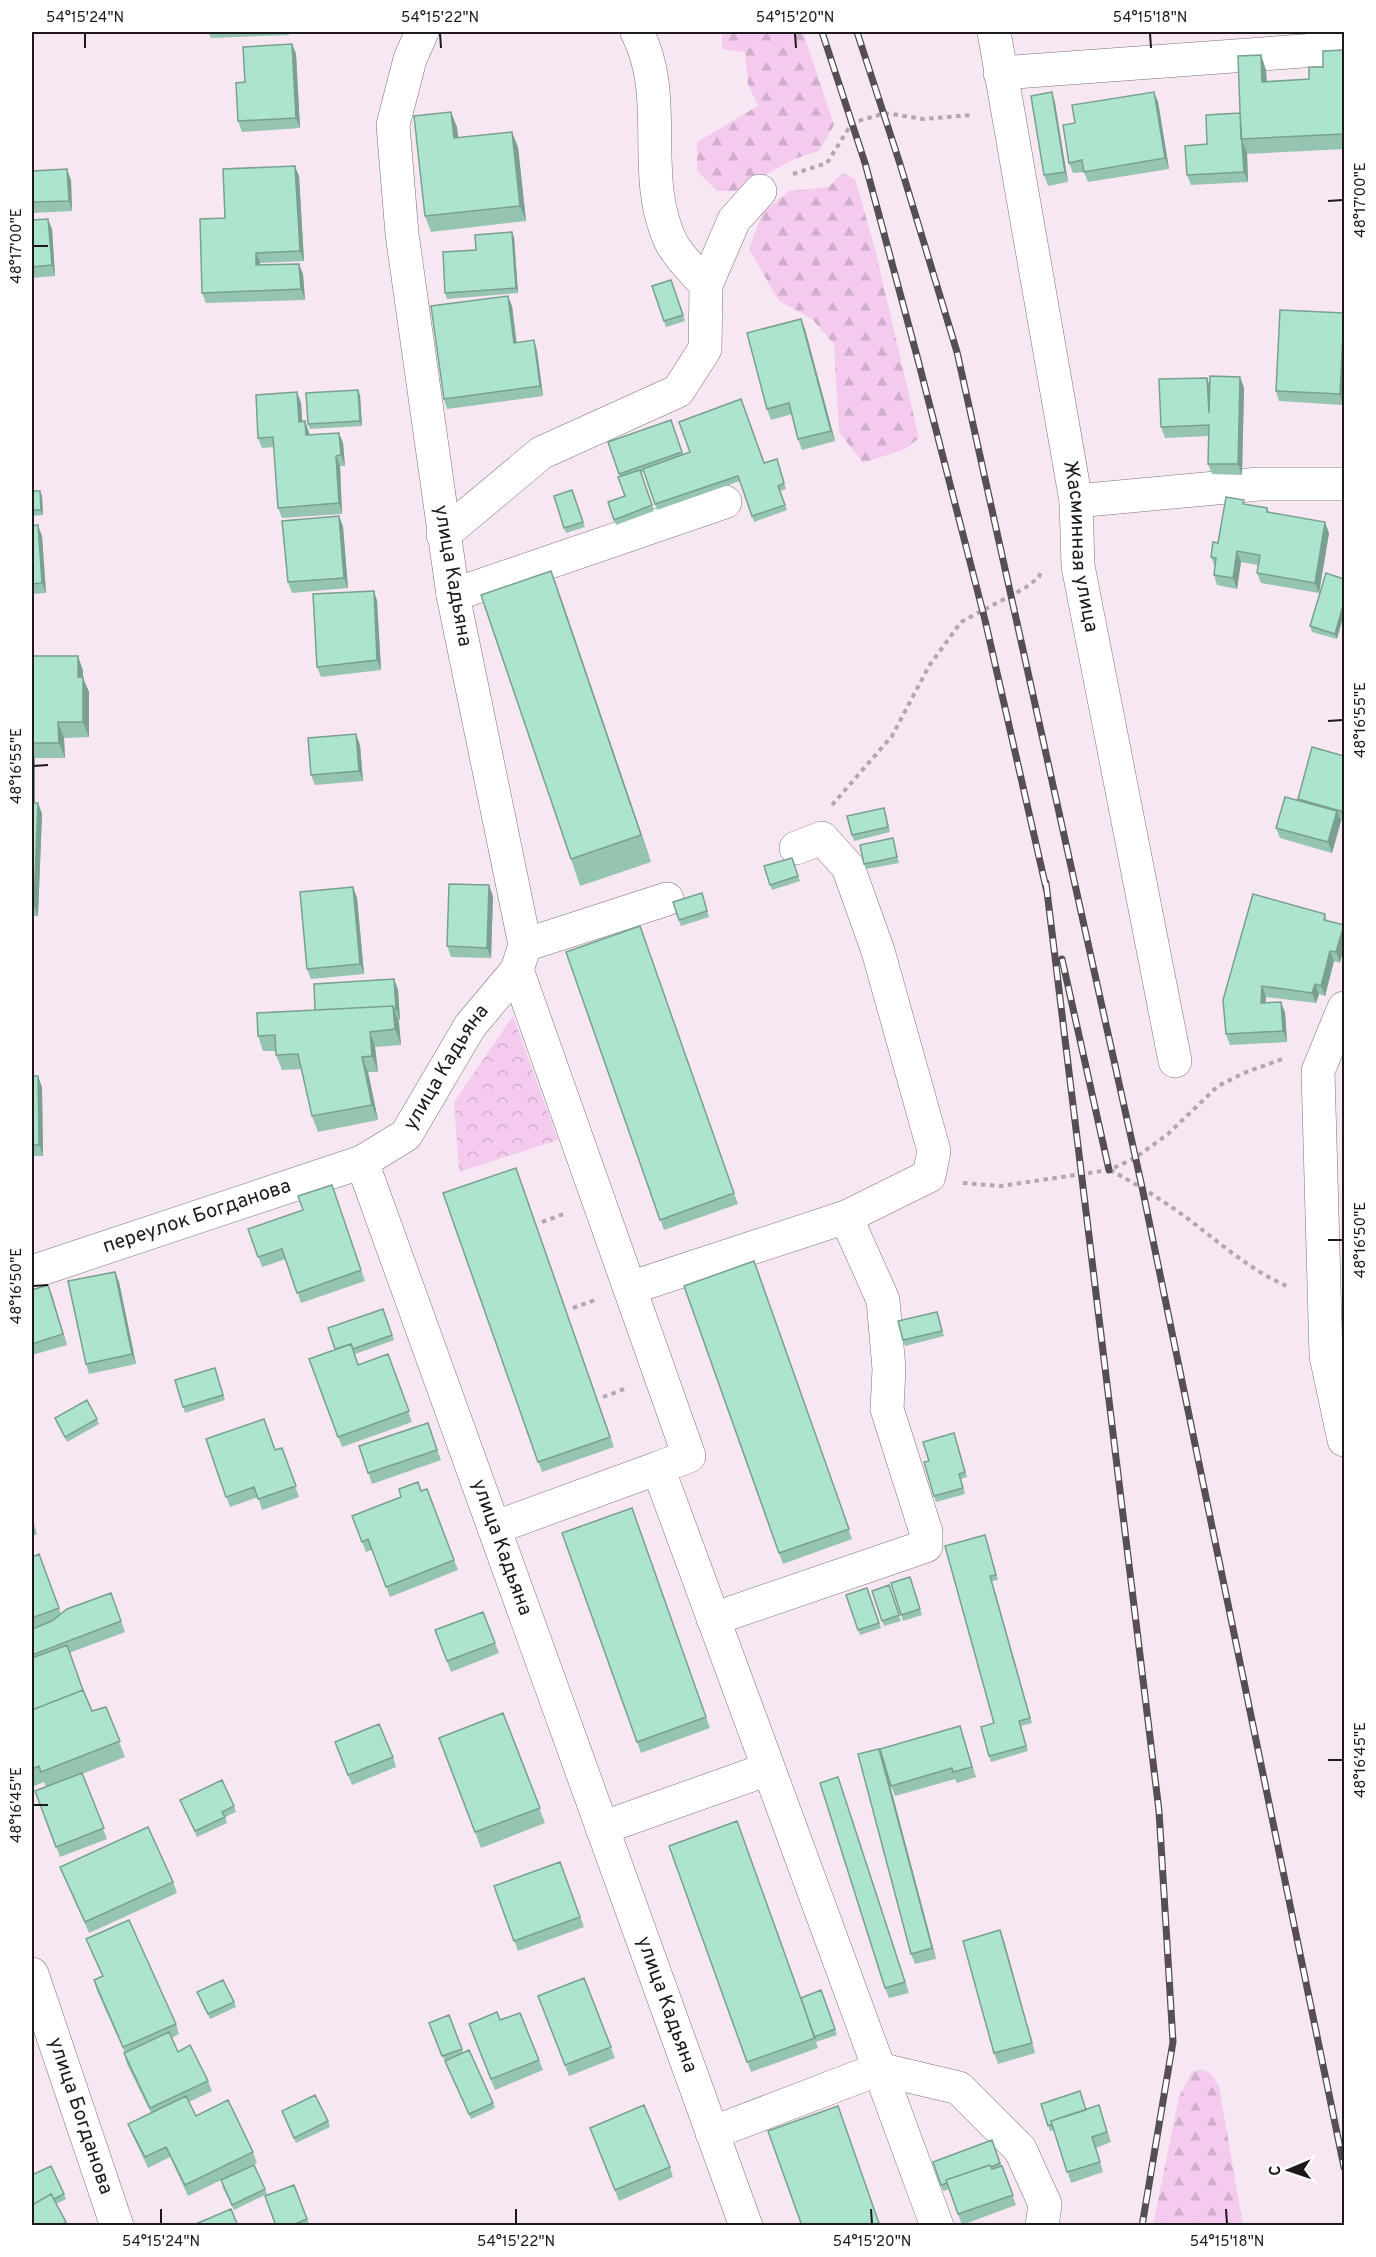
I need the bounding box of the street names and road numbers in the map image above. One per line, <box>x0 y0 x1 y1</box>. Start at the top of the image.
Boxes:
street label: Жасминная улица <box>1056 459 1104 635</box>
street label: улица Кадьяна <box>427 503 477 649</box>
street label: улица Кадьяна <box>398 999 495 1136</box>
street label: переулок Богданова <box>100 1174 295 1260</box>
street label: улица Кадьяна <box>465 1476 538 1619</box>
street label: улица Кадьяна <box>630 1933 703 2077</box>
street label: улица Богданова <box>41 2034 119 2198</box>

